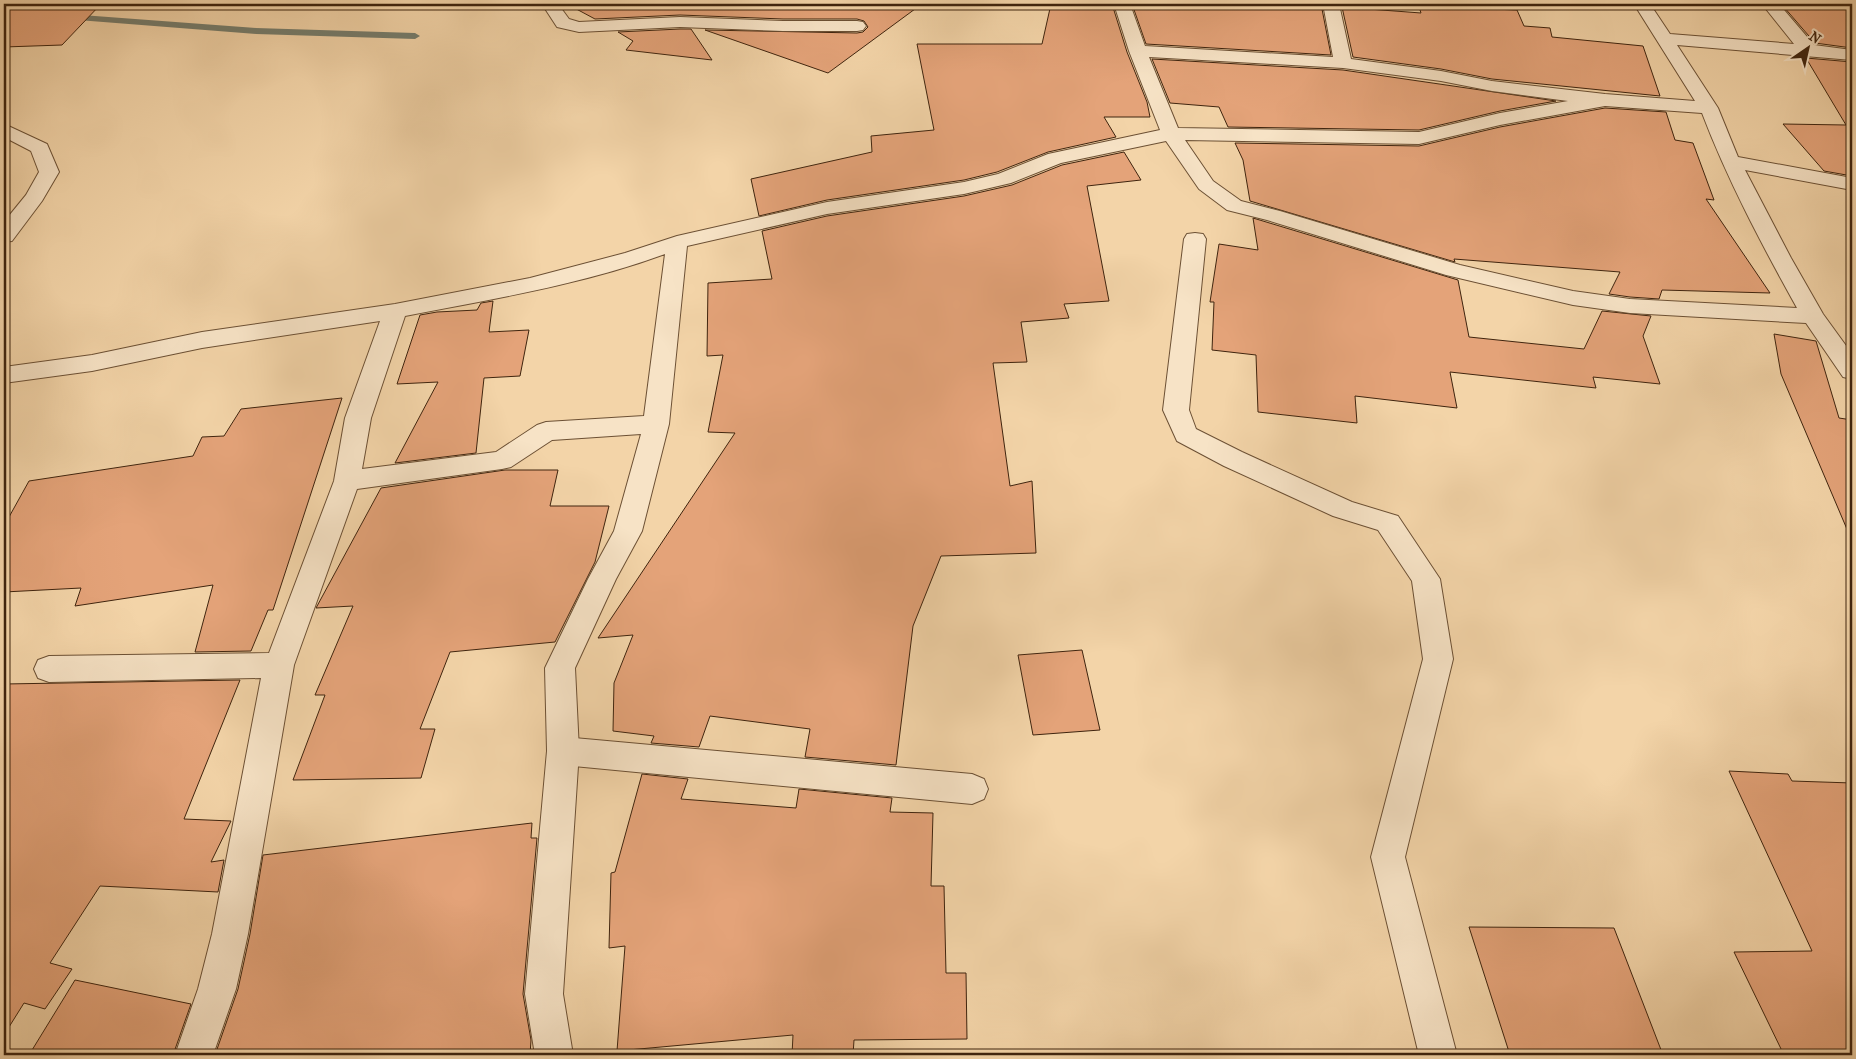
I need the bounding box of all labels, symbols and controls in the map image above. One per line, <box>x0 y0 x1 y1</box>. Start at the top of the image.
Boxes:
north arrow <box>1784 22 1834 72</box>
text: N <box>1806 28 1824 48</box>

